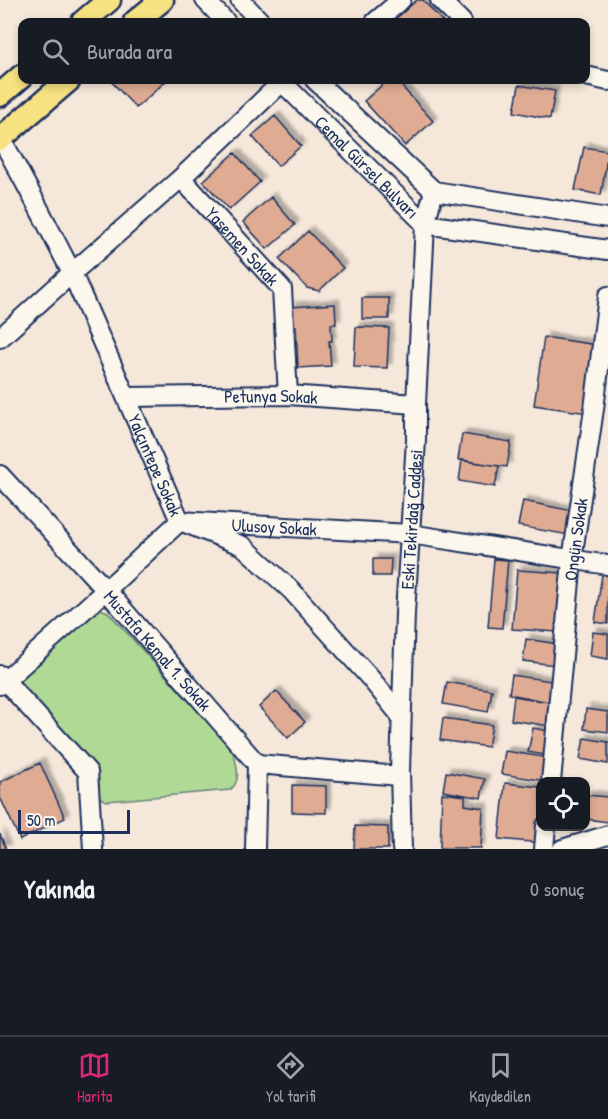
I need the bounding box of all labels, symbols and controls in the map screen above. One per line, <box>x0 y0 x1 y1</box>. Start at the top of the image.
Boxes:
search box <box>18 18 590 84</box>
icon: search <box>39 35 72 68</box>
text: Burada ara <box>87 36 172 66</box>
street label: Cemal Gürsel Bulvarı <box>310 109 425 224</box>
street label: Yasemen Sokak <box>201 201 286 291</box>
street label: Petunya Sokak <box>224 382 319 410</box>
street label: Yalçıntepe Sokak <box>122 410 189 520</box>
street label: Eski Tekirdağ Caddesi <box>394 449 428 590</box>
street label: Ongün Sokak <box>558 496 593 582</box>
street label: Ulusoy Sokak <box>231 511 318 541</box>
street label: Mustafa Kemal 1. Sokak <box>99 584 218 716</box>
map controls <box>536 777 590 831</box>
button: locate <box>536 777 590 831</box>
scale bar <box>18 807 130 834</box>
text: 50 m <box>27 809 56 831</box>
text: Yakında <box>24 871 94 906</box>
text: 0 sonuç <box>530 875 584 902</box>
tab: Harita <box>77 1049 112 1107</box>
tab: Yol tarifi <box>266 1049 315 1107</box>
tab: Kaydedilen <box>469 1049 531 1107</box>

